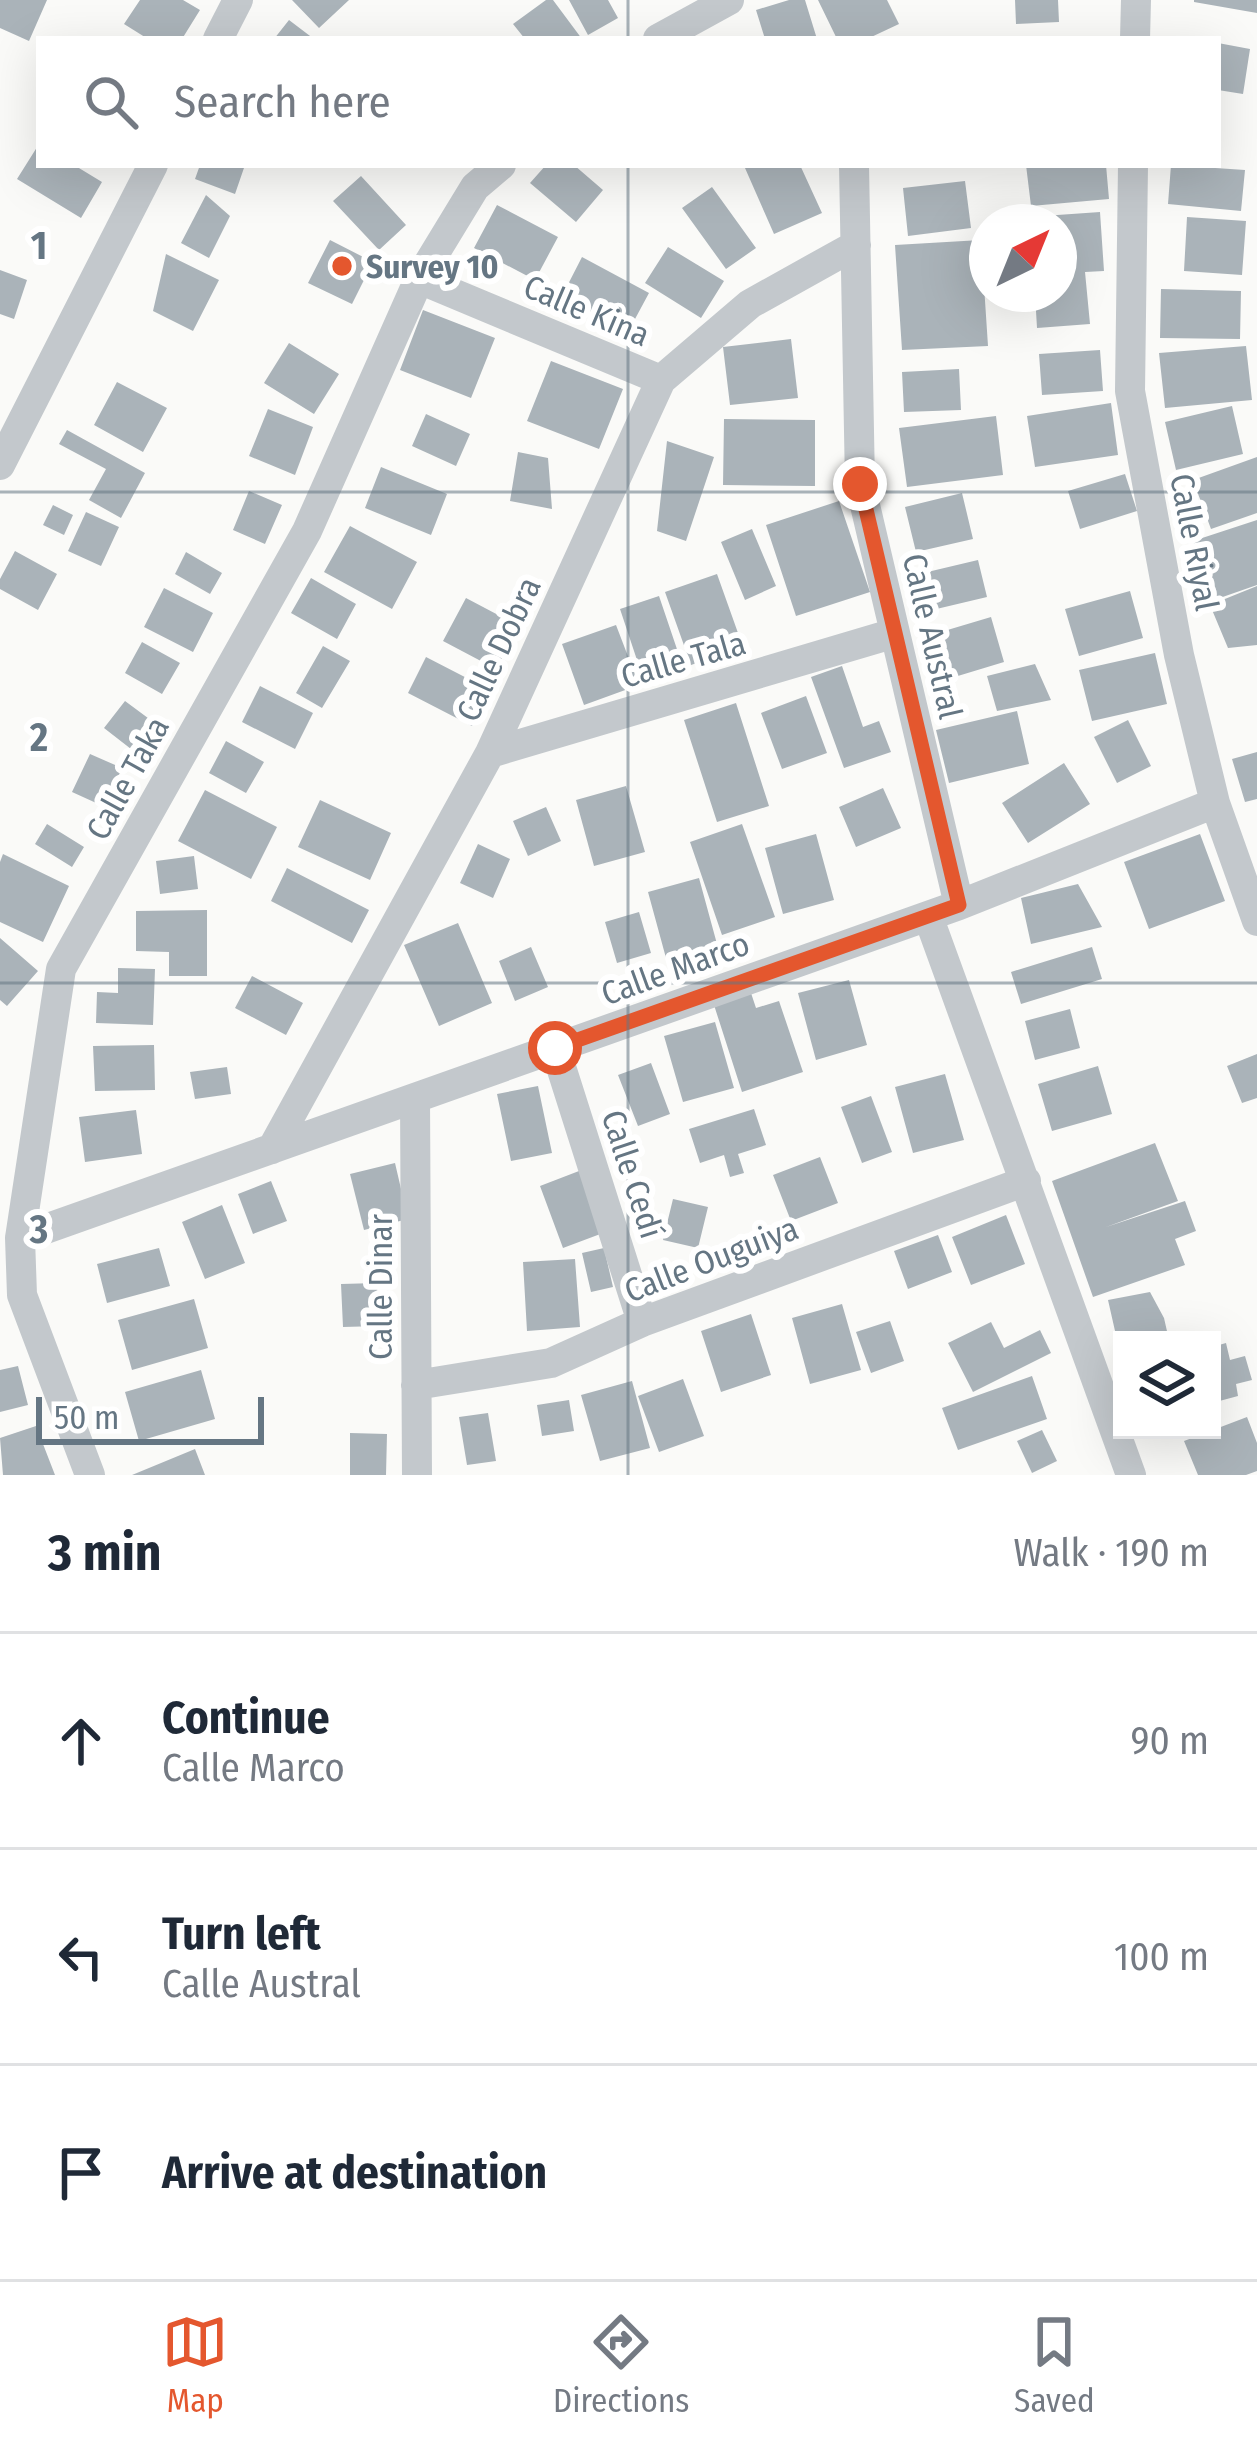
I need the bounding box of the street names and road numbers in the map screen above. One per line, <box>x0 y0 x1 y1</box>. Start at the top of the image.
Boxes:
street label: Calle Kina <box>518 267 656 355</box>
street label: Calle Riyal <box>1161 470 1227 614</box>
street label: Calle Austral <box>894 550 970 723</box>
street label: Calle Dobra <box>448 571 550 728</box>
street label: Calle Tala <box>616 623 750 697</box>
street label: Calle Taka <box>78 710 178 847</box>
street label: Calle Marco <box>596 924 755 1014</box>
street label: Calle Cedí <box>593 1105 672 1243</box>
street label: Calle Ouguiya <box>619 1209 804 1311</box>
street label: Calle Dinar <box>361 1213 401 1360</box>

